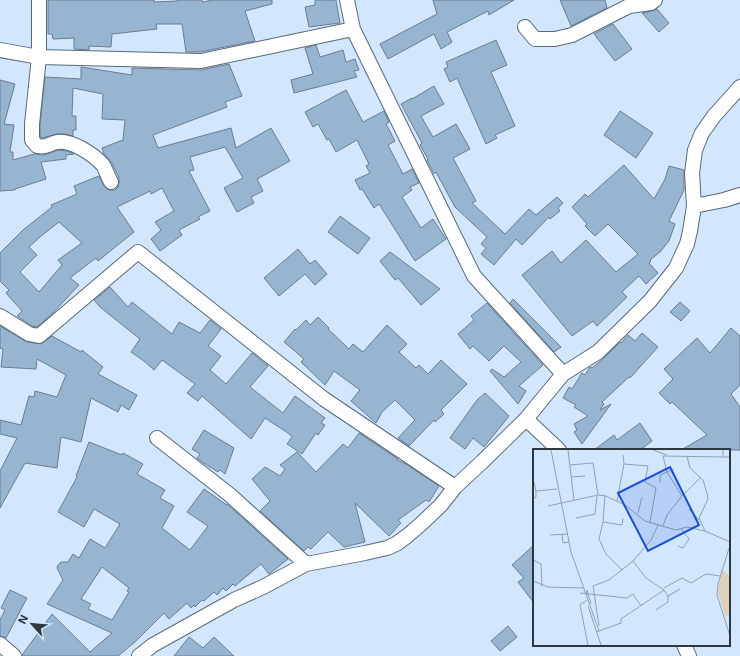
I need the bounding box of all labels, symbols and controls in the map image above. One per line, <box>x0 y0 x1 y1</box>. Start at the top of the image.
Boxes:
inset map <box>533 449 730 646</box>
north arrow <box>12 604 52 644</box>
text: N <box>15 613 31 626</box>

